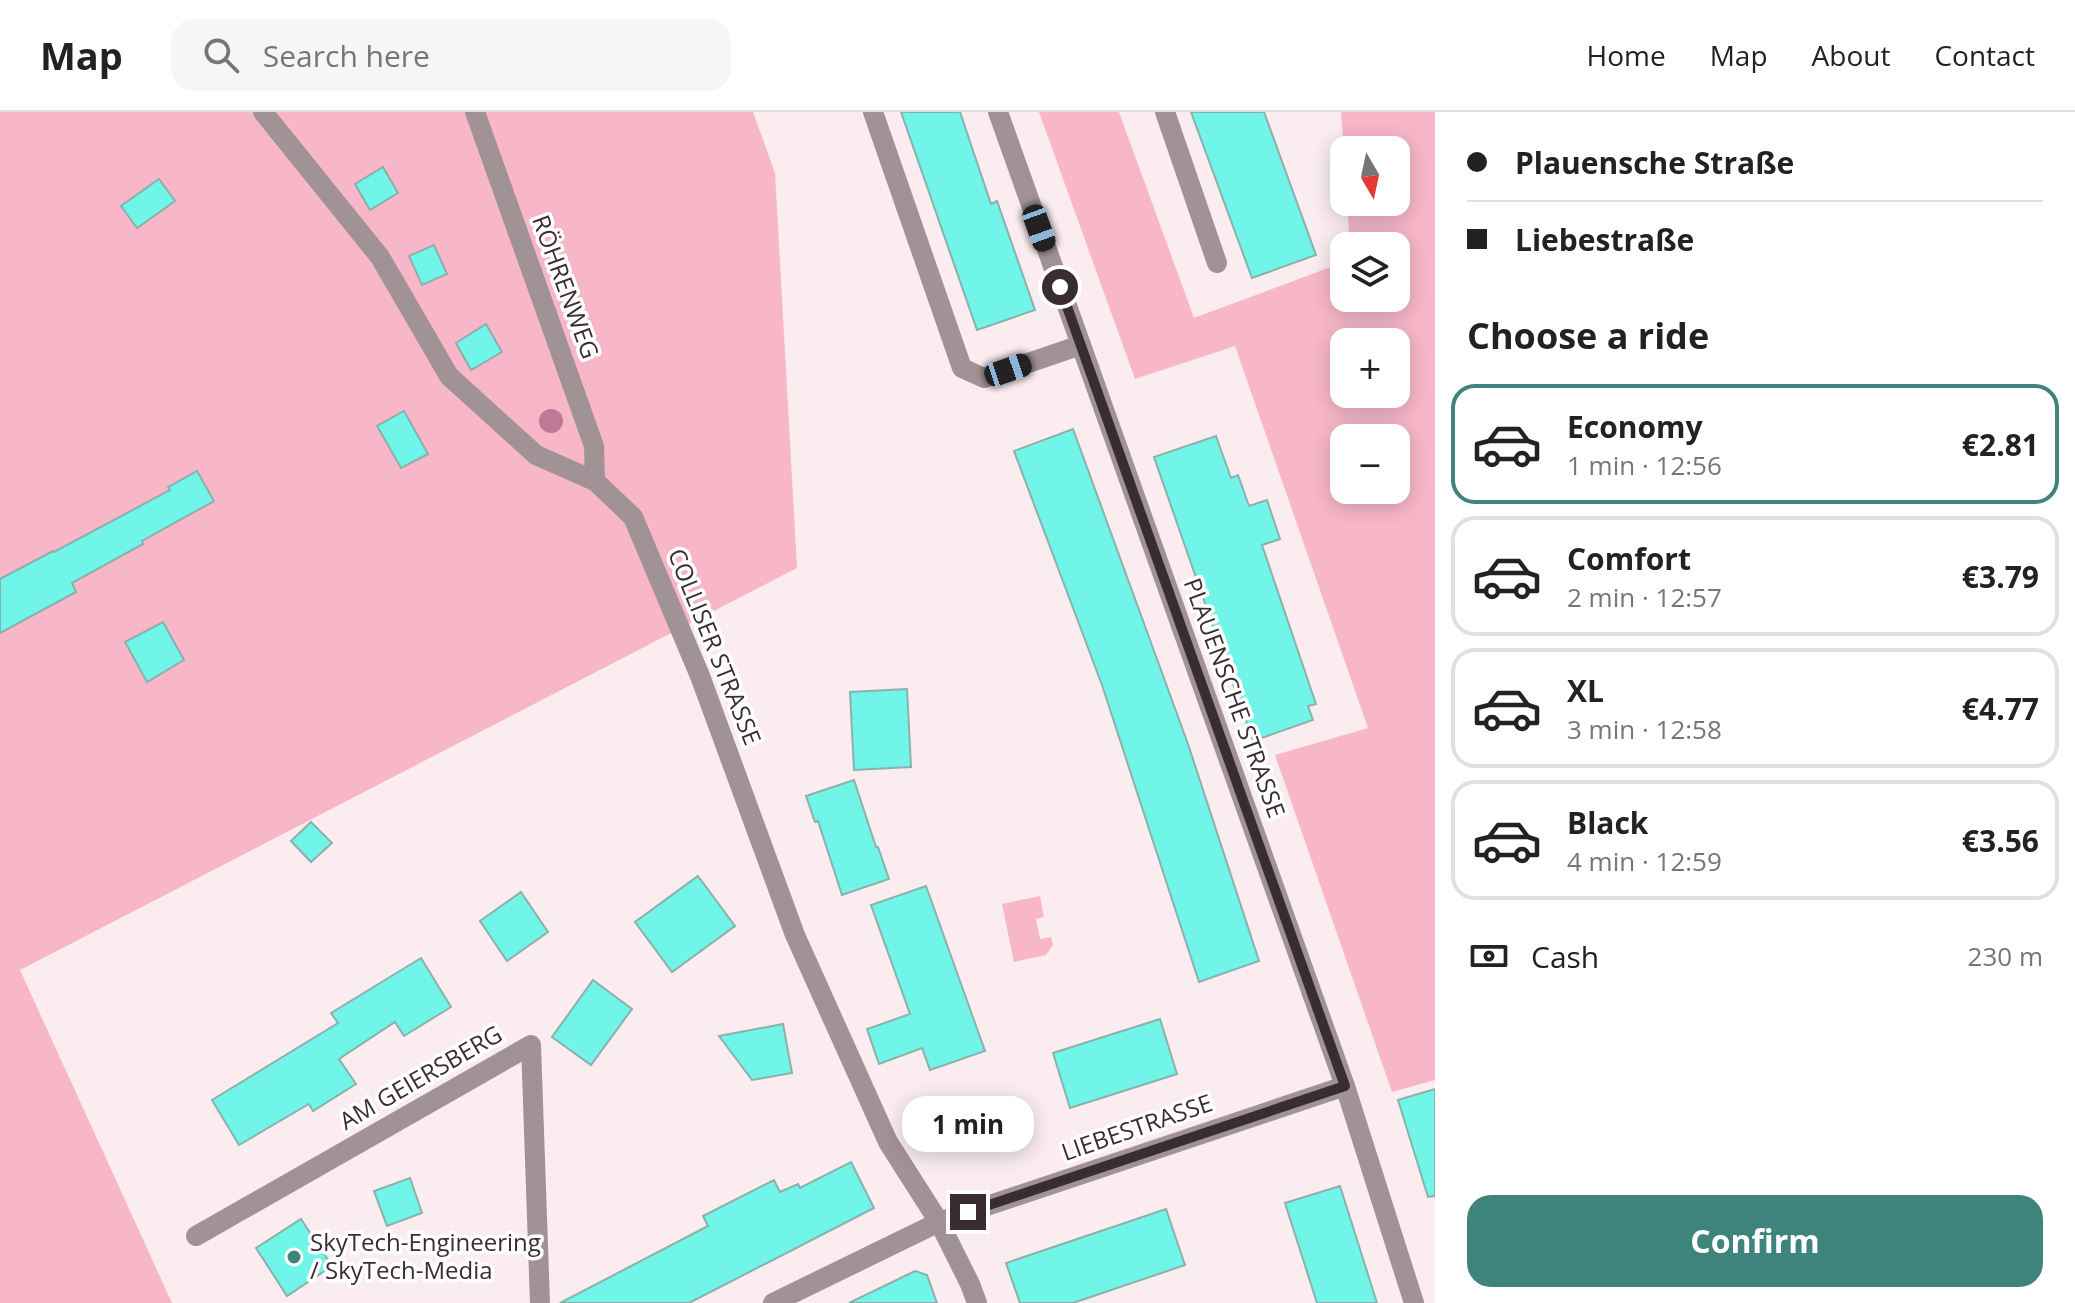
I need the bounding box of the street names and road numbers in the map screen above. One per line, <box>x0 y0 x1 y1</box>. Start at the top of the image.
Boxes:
street label: RÖHRENWEG <box>525 210 608 363</box>
street label: COLLISER STRASSE <box>661 543 770 750</box>
street label: PLAUENSCHE STRASSE <box>1177 573 1294 822</box>
street label: AM GEIERSBERG <box>333 1017 508 1137</box>
street label: LIEBESTRASSE <box>1057 1085 1216 1168</box>

